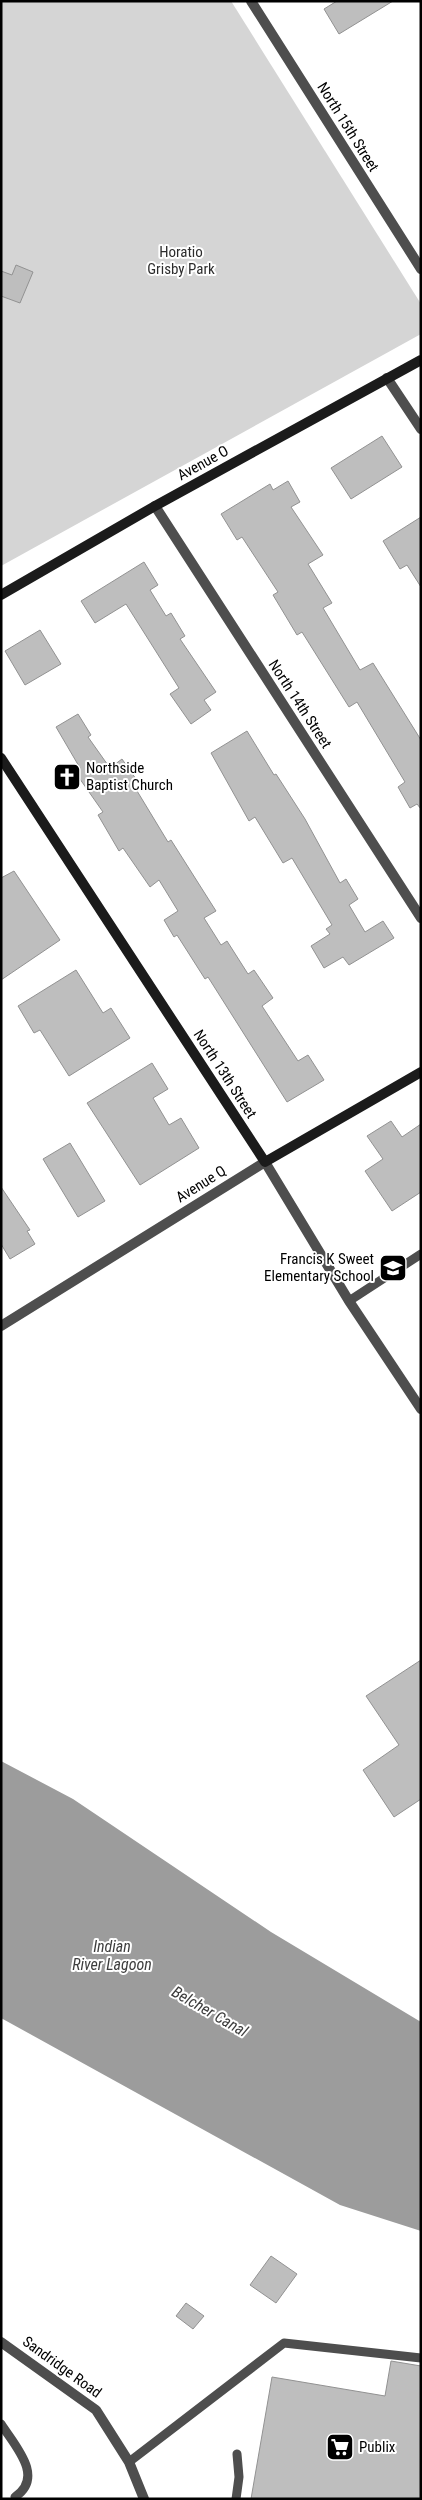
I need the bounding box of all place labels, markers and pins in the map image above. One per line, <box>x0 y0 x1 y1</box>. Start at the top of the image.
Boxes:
place label: Northside Baptist Church <box>86 759 173 794</box>
church icon: Northside Baptist Church <box>52 762 82 792</box>
place label: Francis K Sweet Elementary School <box>264 1250 374 1285</box>
school or university icon: Francis K Sweet Elementary School <box>378 1253 408 1283</box>
supermarket icon: Publix <box>325 2432 355 2462</box>
place label: Publix <box>359 2438 396 2456</box>

